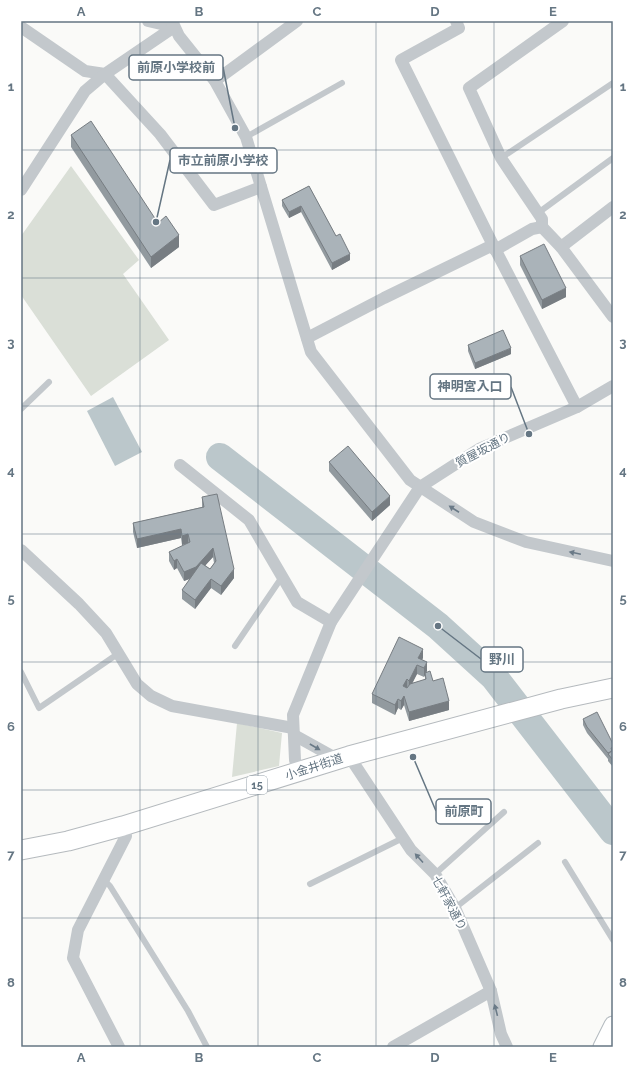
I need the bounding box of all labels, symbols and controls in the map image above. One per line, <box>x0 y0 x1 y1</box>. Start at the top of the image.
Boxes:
text: A <box>77 4 86 19</box>
text: B <box>195 4 204 19</box>
text: C <box>313 4 322 19</box>
text: D <box>430 4 440 19</box>
text: E <box>549 4 557 19</box>
callout: 前原小学校前 <box>129 55 223 80</box>
text: 前原小学校前 <box>137 60 215 75</box>
text: 1 <box>8 79 15 94</box>
text: 1 <box>620 79 627 94</box>
callout: 市立前原小学校 <box>170 148 277 173</box>
text: 市立前原小学校 <box>177 153 269 168</box>
text: 2 <box>7 207 15 222</box>
text: 2 <box>619 207 627 222</box>
text: 3 <box>7 335 15 350</box>
text: 3 <box>619 335 627 350</box>
callout: 神明宮入口 <box>430 374 511 399</box>
text: 神明宮入口 <box>437 379 503 394</box>
street label: 質屋坂通り <box>453 430 513 470</box>
text: 4 <box>7 463 15 478</box>
text: 4 <box>619 463 627 478</box>
one-way arrow <box>449 505 459 513</box>
one-way arrow <box>569 549 581 555</box>
text: 5 <box>7 591 15 606</box>
text: 5 <box>619 591 627 606</box>
callout: 野川 <box>481 647 523 672</box>
text: 野川 <box>489 652 515 667</box>
text: 6 <box>7 719 15 734</box>
text: 6 <box>619 719 627 734</box>
one-way arrow <box>309 743 321 750</box>
street label: 小金井街道 <box>283 751 345 783</box>
road number: 15 <box>247 776 267 794</box>
callout: 前原町 <box>436 799 491 824</box>
text: 前原町 <box>444 804 484 819</box>
text: 7 <box>7 847 15 862</box>
text: 7 <box>619 847 627 862</box>
one-way arrow <box>414 853 423 864</box>
street label: 七軒家通り <box>429 873 469 933</box>
text: 8 <box>7 975 15 990</box>
text: 8 <box>619 975 627 990</box>
one-way arrow <box>492 1004 498 1016</box>
text: A <box>77 1050 86 1065</box>
text: B <box>195 1050 204 1065</box>
text: C <box>313 1050 322 1065</box>
text: D <box>430 1050 440 1065</box>
text: E <box>549 1050 557 1065</box>

